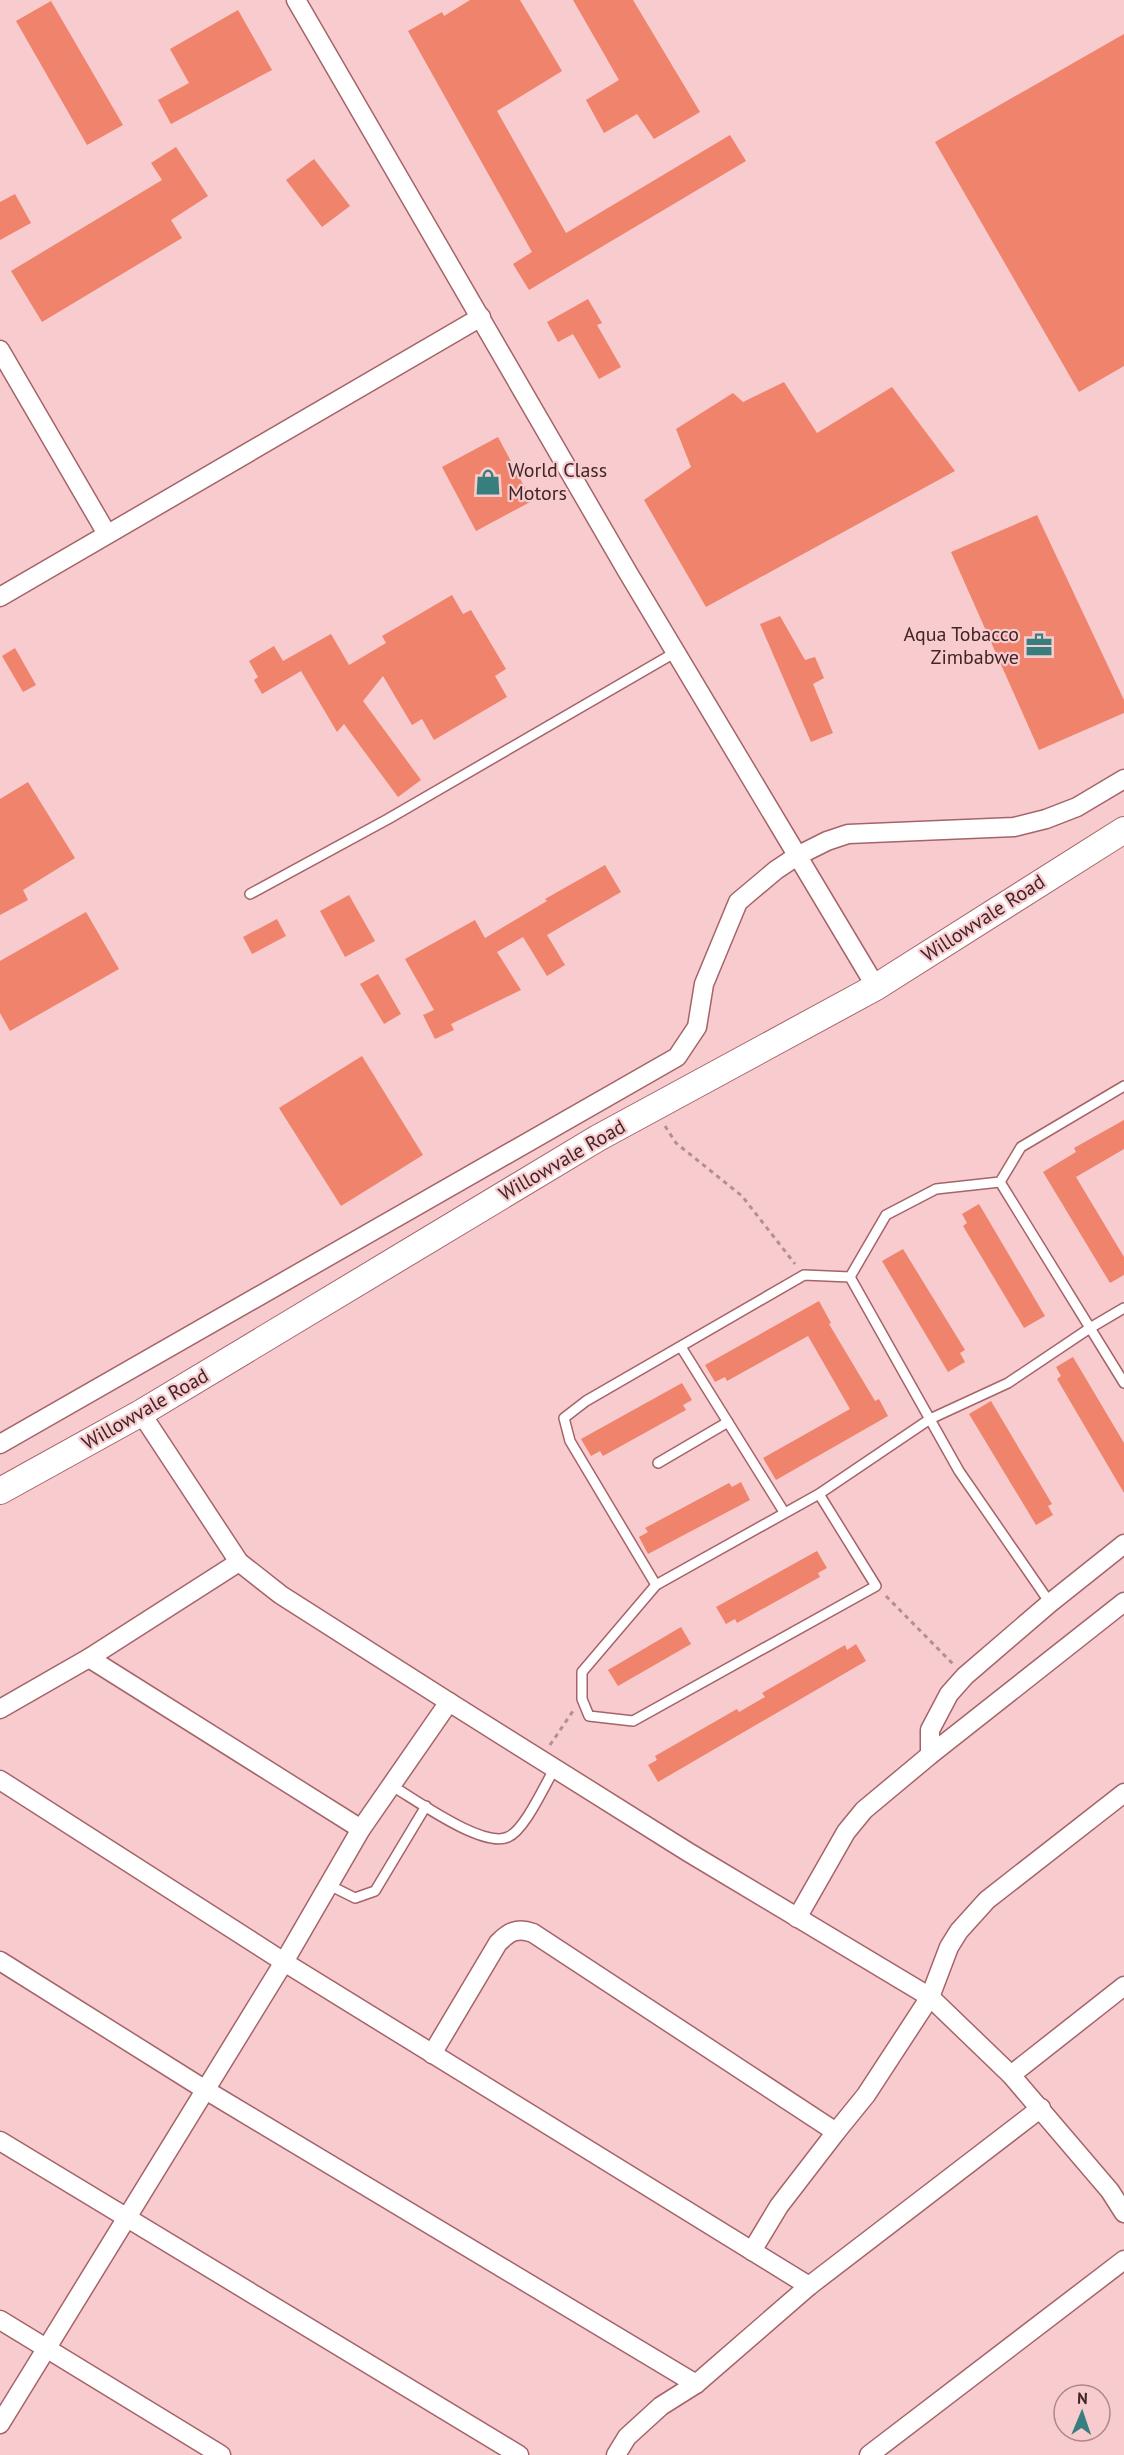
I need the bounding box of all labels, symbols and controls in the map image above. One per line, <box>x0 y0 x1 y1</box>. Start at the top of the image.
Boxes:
place label: World Class Motors <box>508 457 607 506</box>
shop icon: World Class Motors <box>473 467 503 497</box>
place label: Aqua Tobacco Zimbabwe <box>904 621 1019 670</box>
office icon: Aqua Tobacco Zimbabwe <box>1024 630 1054 660</box>
street label: Willowvale Road <box>916 868 1050 968</box>
street label: Willowvale Road <box>494 1113 630 1207</box>
street label: Willowvale Road <box>77 1362 213 1456</box>
north arrow <box>1052 2383 1112 2443</box>
text: N <box>1077 2388 1088 2408</box>

